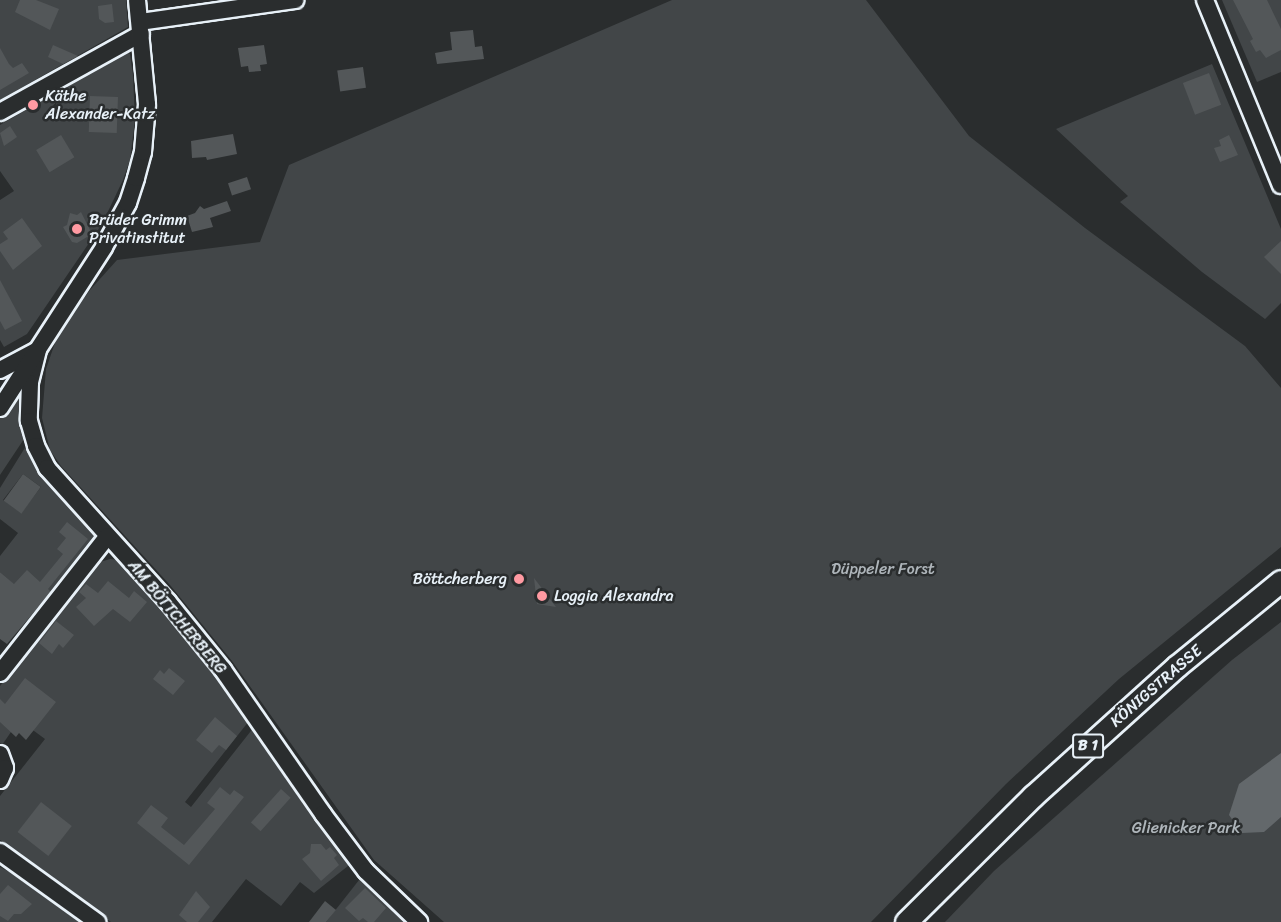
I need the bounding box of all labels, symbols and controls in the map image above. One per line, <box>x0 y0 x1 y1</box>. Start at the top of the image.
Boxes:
place label: Käthe Alexander-Katz <box>45 86 155 124</box>
marker: Käthe Alexander-Katz <box>26 98 40 112</box>
place label: Brüder Grimm Privatinstitut <box>89 210 187 248</box>
marker: Brüder Grimm Privatinstitut <box>70 222 84 236</box>
street label: AM BÖTTCHERBERG <box>124 556 230 678</box>
park label: Düppeler Forst <box>831 559 935 579</box>
place label: Böttcherberg <box>413 569 507 589</box>
marker: Böttcherberg <box>512 572 526 586</box>
place label: Loggia Alexandra <box>554 586 673 606</box>
marker: Loggia Alexandra <box>535 589 549 603</box>
street label: KÖNIGSTRASSE <box>1106 641 1206 731</box>
road number: B 1 <box>1072 734 1104 758</box>
park label: Glienicker Park <box>1132 818 1240 838</box>

